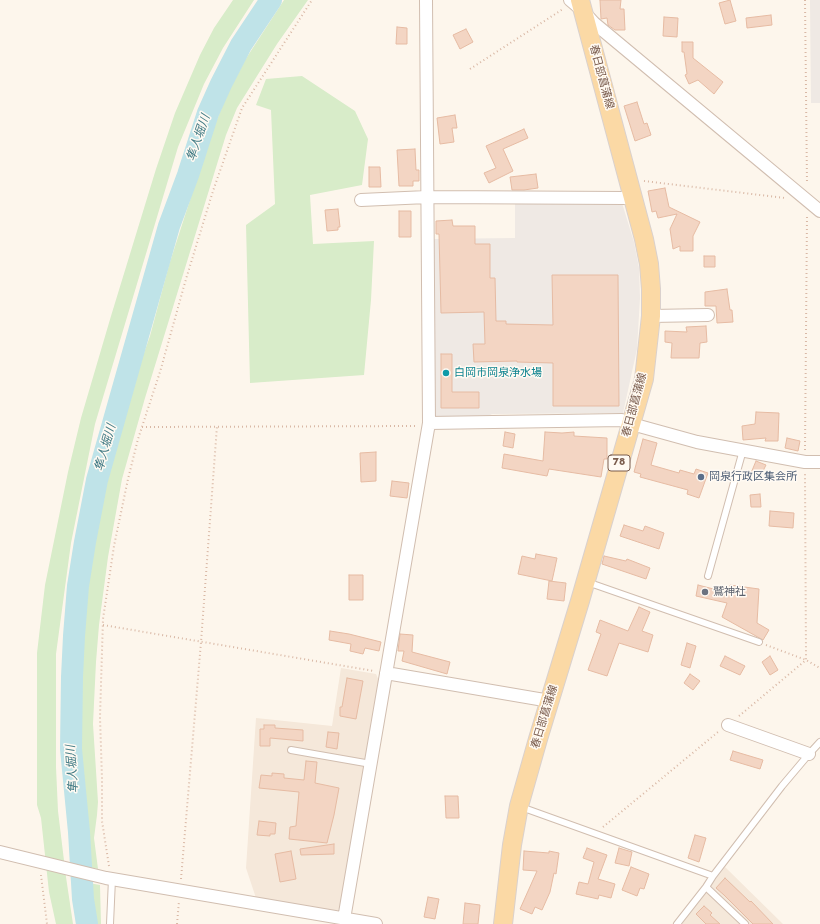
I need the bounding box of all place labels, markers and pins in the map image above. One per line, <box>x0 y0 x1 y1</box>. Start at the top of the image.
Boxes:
place label: 白岡市岡泉浄水場 <box>454 366 542 380</box>
marker: 白岡市岡泉浄水場 <box>441 368 451 378</box>
place label: 岡泉行政区集会所 <box>709 470 797 484</box>
marker: 岡泉行政区集会所 <box>696 472 706 482</box>
place label: 鷲神社 <box>713 585 746 599</box>
marker: 鷲神社 <box>700 587 710 597</box>

